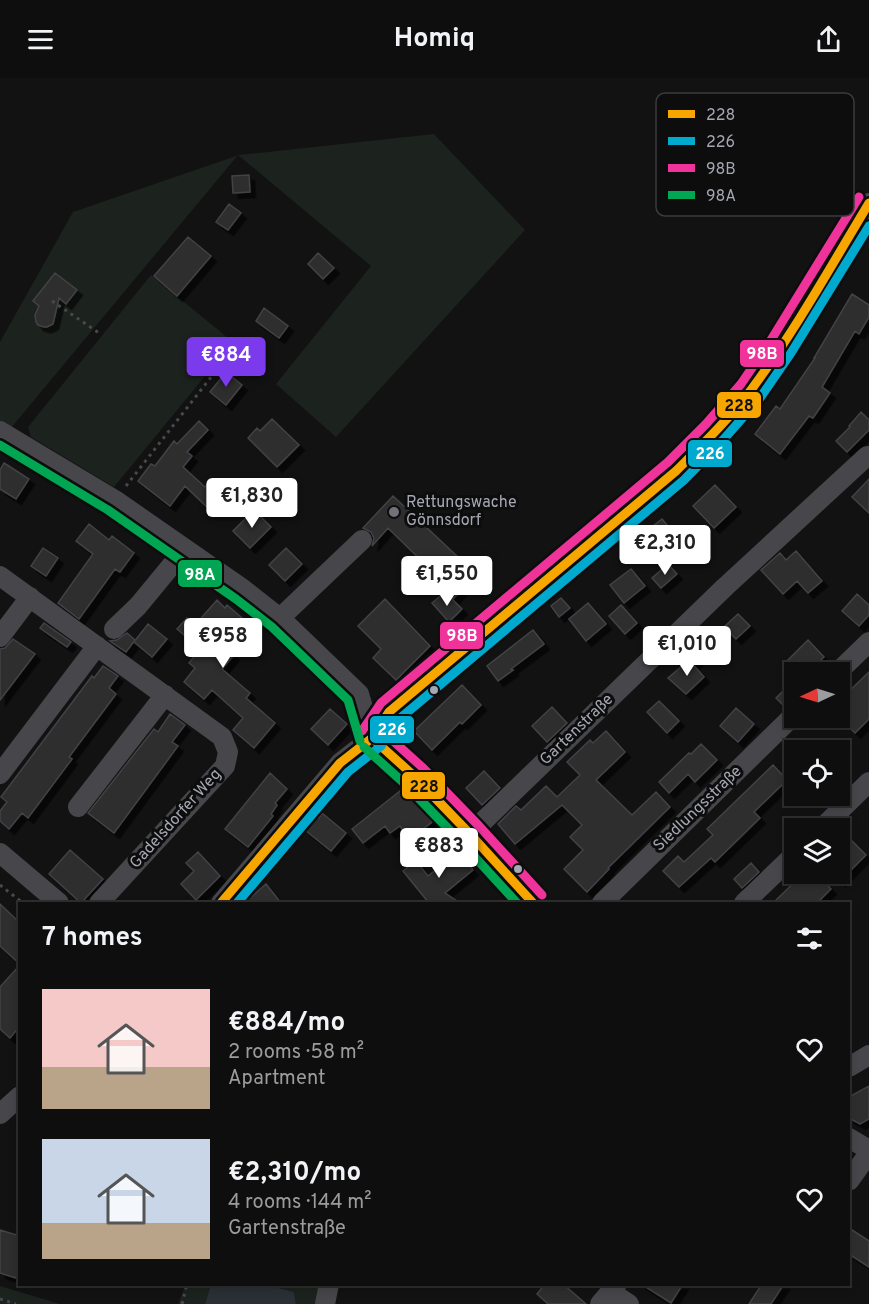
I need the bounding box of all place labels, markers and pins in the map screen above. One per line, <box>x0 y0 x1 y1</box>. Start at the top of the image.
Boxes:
pin: €884 <box>190 337 262 388</box>
pin: €1,830 <box>203 478 301 529</box>
place label: Rettungswache Gönnsdorf <box>406 493 517 531</box>
marker: Rettungswache Gönnsdorf <box>387 505 401 519</box>
pin: €2,310 <box>616 525 714 576</box>
pin: €1,550 <box>398 556 496 607</box>
pin: €958 <box>187 618 259 669</box>
pin: €1,010 <box>638 626 736 677</box>
unlabelled marker <box>428 684 440 696</box>
pin: €883 <box>403 828 475 879</box>
unlabelled marker <box>512 863 524 875</box>

